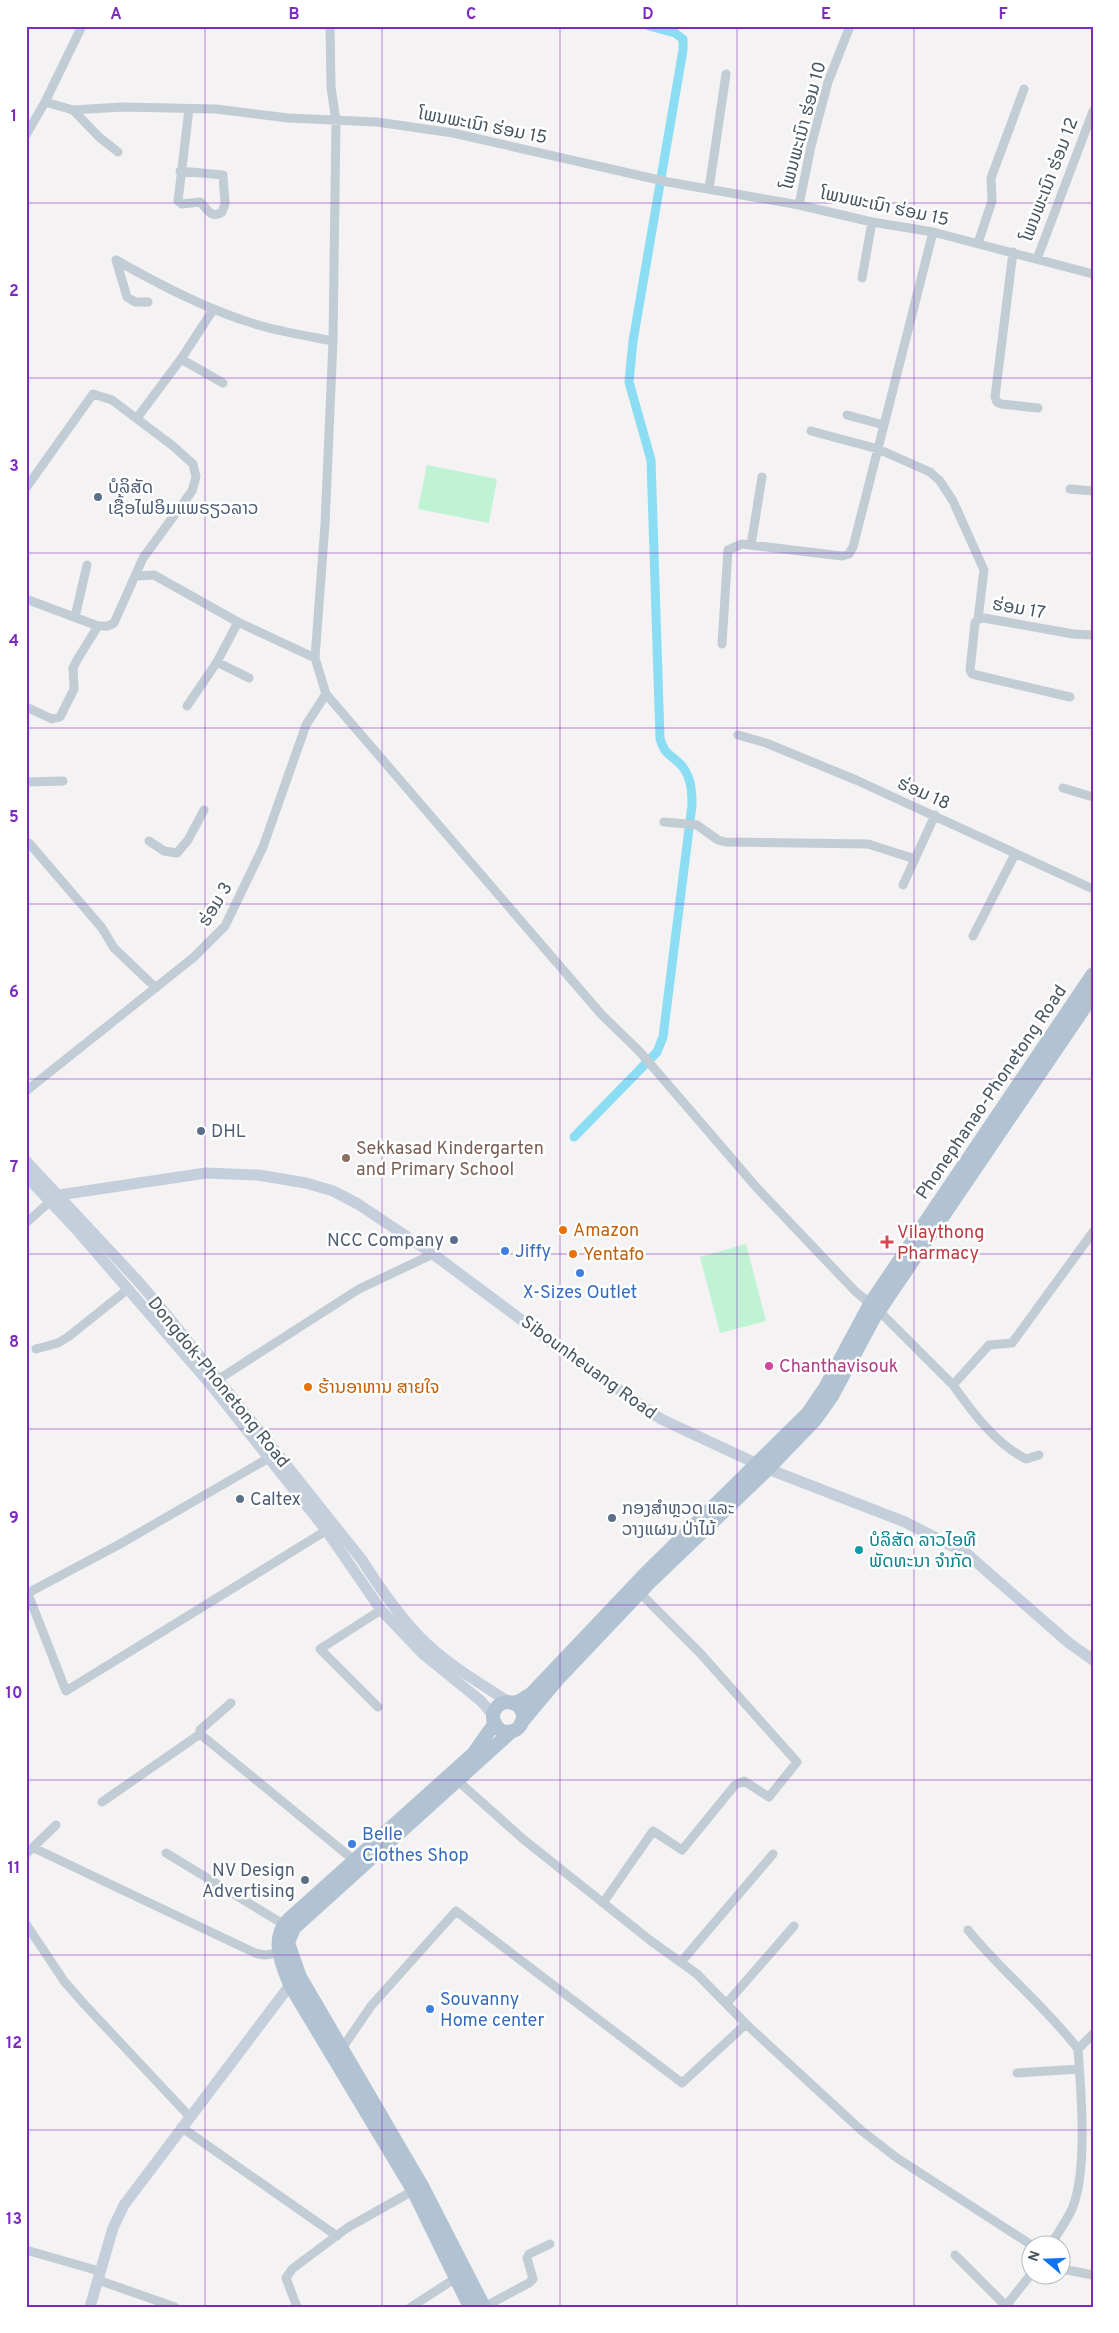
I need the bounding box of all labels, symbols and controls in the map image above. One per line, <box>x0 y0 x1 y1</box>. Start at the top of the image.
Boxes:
text: A <box>110 5 122 25</box>
text: B <box>288 5 300 25</box>
text: C <box>466 5 476 25</box>
text: D <box>642 5 654 25</box>
text: E <box>821 5 831 25</box>
text: F <box>998 5 1008 25</box>
street label: ໂພນພະເນົາ ຮ່ອມ 10 <box>776 59 833 193</box>
street label: ໂພນພະເນົາ ຮ່ອມ 15 <box>415 103 549 150</box>
text: 1 <box>11 107 17 127</box>
street label: ໂພນພະເນົາ ຮ່ອມ 12 <box>1016 114 1085 246</box>
street label: ໂພນພະເນົາ ຮ່ອມ 15 <box>817 182 951 232</box>
text: 2 <box>9 282 19 302</box>
text: 3 <box>9 457 19 477</box>
place label: ບໍລິສັດ ເຊື້ອໄຟອິມແພຣຽວລາວ <box>108 477 259 521</box>
marker: ບໍລິສັດ ເຊື້ອໄຟອິມແພຣຽວລາວ <box>92 491 104 503</box>
street label: ຮ່ອມ 17 <box>990 594 1047 625</box>
text: 4 <box>9 632 19 652</box>
street label: ຮ່ອມ 18 <box>893 773 953 816</box>
text: 5 <box>9 808 19 828</box>
street label: ຮ່ອມ 3 <box>194 878 239 931</box>
street label: Phonephanao-Phonetong Road <box>912 981 1073 1204</box>
text: 6 <box>9 983 19 1003</box>
place label: DHL <box>211 1121 246 1144</box>
marker: DHL <box>195 1125 207 1137</box>
place label: Sekkasad Kindergarten and Primary School <box>356 1138 544 1182</box>
marker: Sekkasad Kindergarten and Primary School <box>340 1152 352 1164</box>
text: 7 <box>10 1158 18 1178</box>
place label: Amazon <box>573 1220 639 1243</box>
place label: Vilaythong Pharmacy <box>897 1222 985 1266</box>
marker: Amazon <box>557 1224 569 1236</box>
place label: NCC Company <box>327 1230 444 1253</box>
marker: NCC Company <box>448 1234 460 1246</box>
marker: Vilaythong Pharmacy <box>881 1236 893 1248</box>
place label: Jiffy <box>515 1241 551 1264</box>
place label: Yentafo <box>583 1244 644 1267</box>
marker: Jiffy <box>499 1245 511 1257</box>
marker: Yentafo <box>567 1248 579 1260</box>
marker: X-Sizes Outlet <box>574 1267 586 1279</box>
place label: X-Sizes Outlet <box>523 1282 637 1305</box>
street label: Dongdok-Phonetong Road <box>142 1293 294 1473</box>
street label: Sibounheuang Road <box>516 1311 661 1425</box>
text: 8 <box>9 1333 19 1353</box>
place label: Chanthavisouk <box>779 1356 898 1379</box>
marker: Chanthavisouk <box>763 1360 775 1372</box>
place label: ຮ້ານອາຫານ ສາຍໃຈ <box>318 1377 440 1400</box>
marker: ຮ້ານອາຫານ ສາຍໃຈ <box>302 1381 314 1393</box>
place label: Caltex <box>250 1489 301 1512</box>
marker: Caltex <box>234 1493 246 1505</box>
place label: ກອງສໍາຫຼວດ ແລະ ວາງແຜນ ປ່າໄມ້ <box>622 1498 735 1542</box>
text: 9 <box>9 1509 19 1529</box>
marker: ກອງສໍາຫຼວດ ແລະ ວາງແຜນ ປ່າໄມ້ <box>606 1512 618 1524</box>
place label: ບໍລິສັດ ລາວໄອທີ ພັດທະນາ ຈຳກັດ <box>869 1530 976 1574</box>
marker: ບໍລິສັດ ລາວໄອທີ ພັດທະນາ ຈຳກັດ <box>853 1544 865 1556</box>
text: 10 <box>6 1684 22 1704</box>
place label: Belle Clothes Shop <box>362 1824 469 1868</box>
marker: Belle Clothes Shop <box>346 1838 358 1850</box>
text: 11 <box>8 1859 20 1879</box>
place label: NV Design Advertising <box>202 1860 295 1904</box>
marker: NV Design Advertising <box>299 1874 311 1886</box>
place label: Souvanny Home center <box>440 1989 544 2033</box>
marker: Souvanny Home center <box>424 2003 436 2015</box>
text: 12 <box>6 2034 22 2054</box>
text: 13 <box>6 2210 22 2230</box>
north arrow <box>1022 2236 1072 2286</box>
text: N <box>1025 2249 1045 2264</box>

